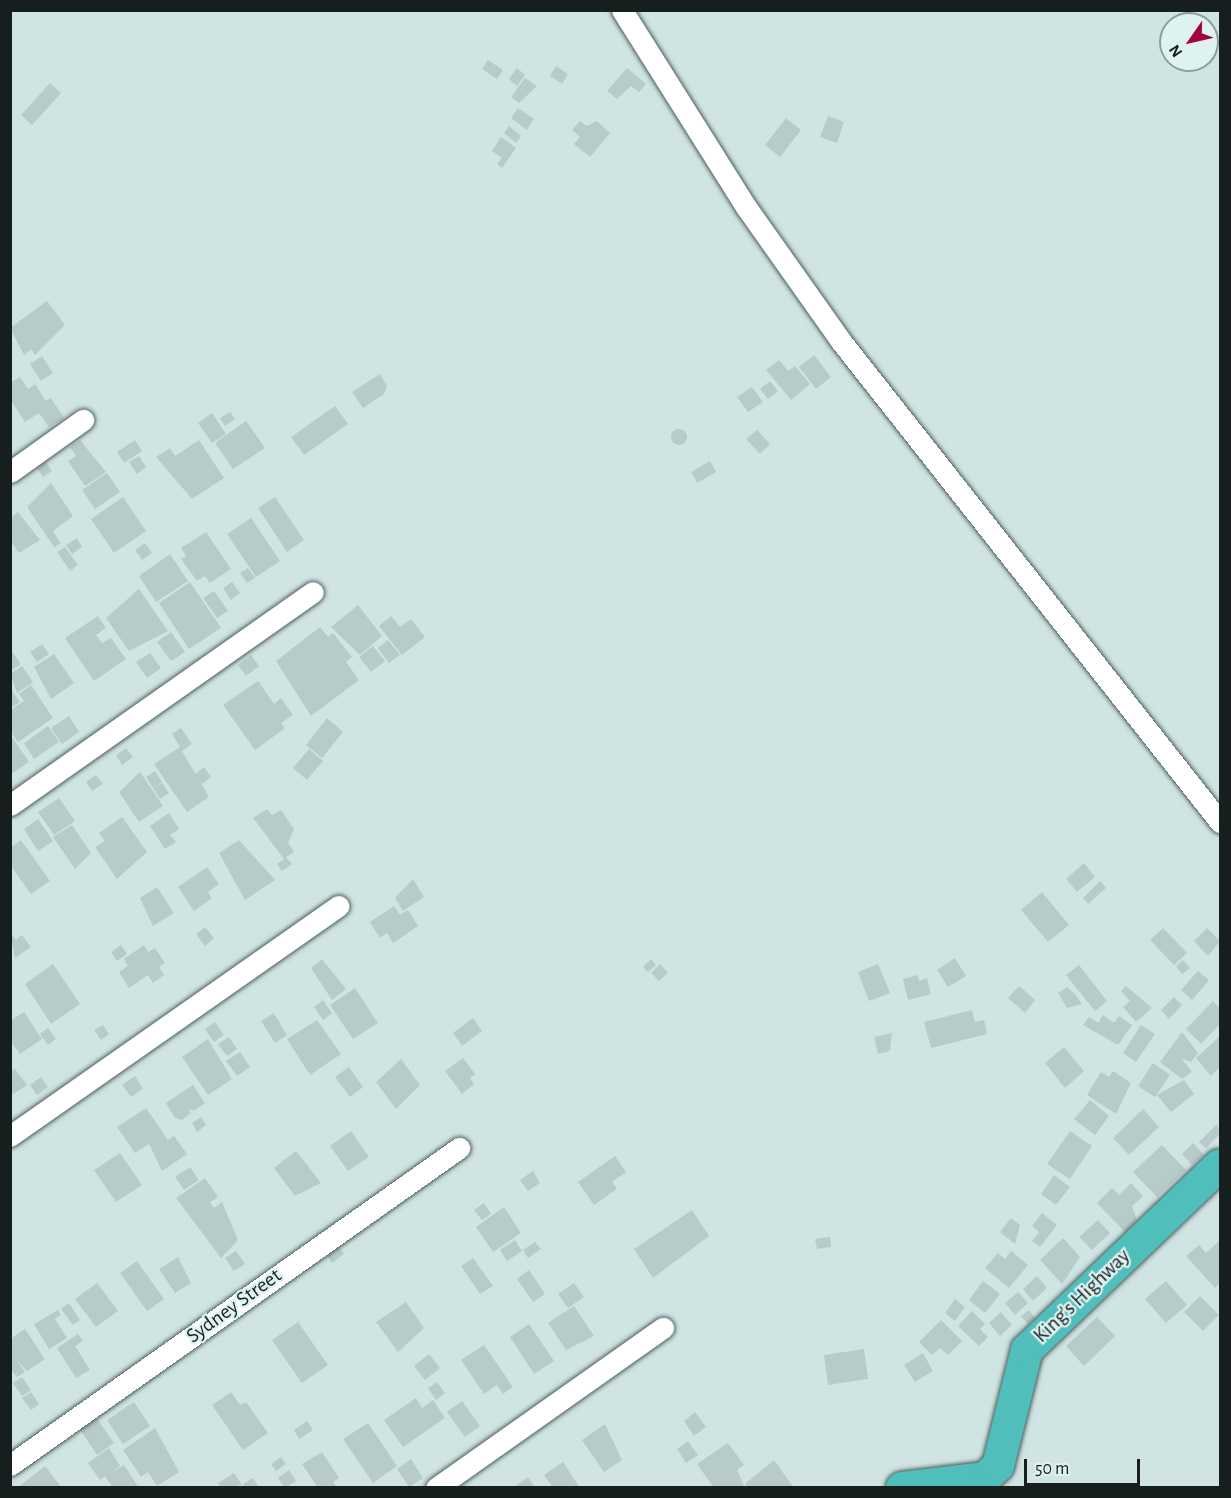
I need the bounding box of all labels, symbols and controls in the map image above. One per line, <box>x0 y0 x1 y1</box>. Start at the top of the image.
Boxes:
north arrow <box>1159 12 1219 72</box>
text: N <box>1166 42 1185 60</box>
street label: King's Highway <box>1029 1244 1135 1348</box>
street label: Sydney Street <box>182 1263 286 1349</box>
scale bar <box>1027 1447 1142 1485</box>
text: 50 m <box>1035 1460 1069 1478</box>

